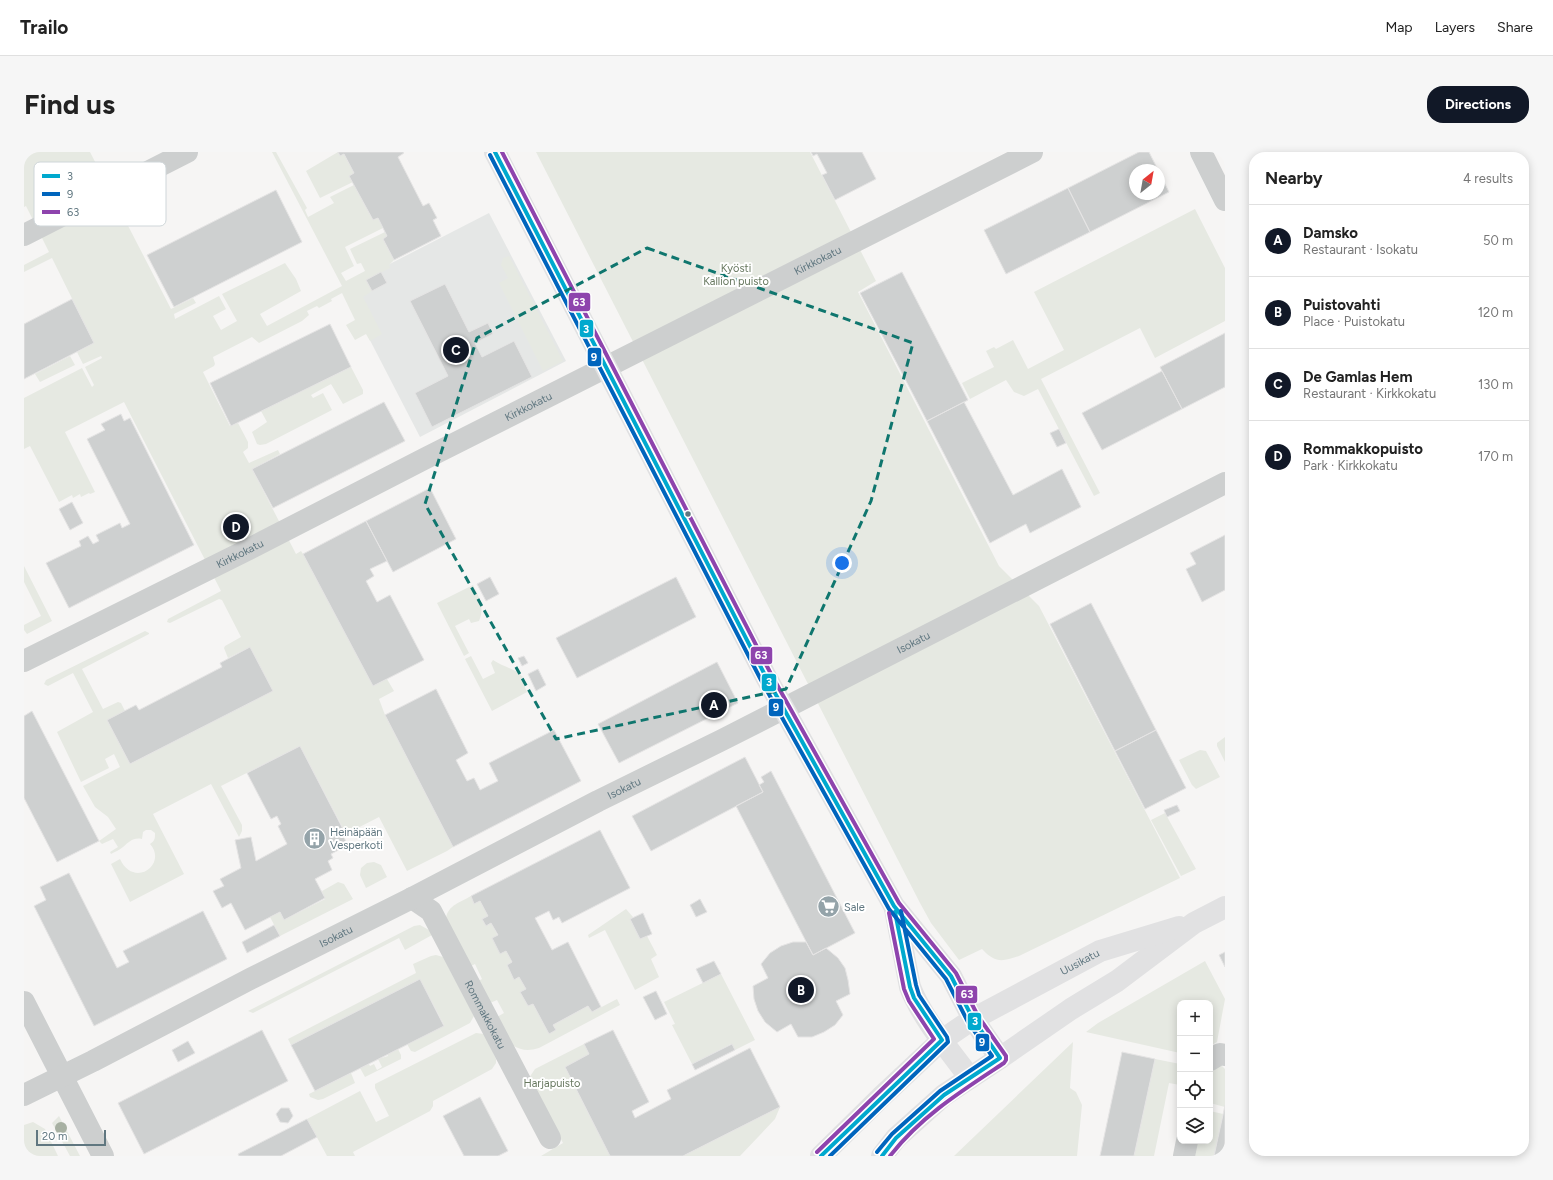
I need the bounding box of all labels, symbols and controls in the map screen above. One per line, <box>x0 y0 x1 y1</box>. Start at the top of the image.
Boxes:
text: Trailo <box>20 16 68 39</box>
text: Map <box>1385 19 1413 36</box>
text: Layers <box>1435 19 1475 36</box>
text: Share <box>1497 19 1533 36</box>
button: Directions <box>1427 86 1529 123</box>
text: Find us <box>24 87 115 121</box>
legend <box>34 162 166 226</box>
north arrow <box>1129 164 1165 200</box>
text: Nearby <box>1265 168 1323 188</box>
text: 3 <box>67 170 73 183</box>
text: 4 results <box>1463 171 1513 186</box>
text: 9 <box>67 188 73 201</box>
text: 63 <box>67 206 79 219</box>
text: Damsko <box>1303 224 1358 242</box>
text: A <box>1273 233 1283 248</box>
text: 50 m <box>1483 233 1513 248</box>
text: Restaurant · Isokatu <box>1303 242 1418 257</box>
street label: Kirkkokatu <box>792 243 844 278</box>
park label: Kyösti Kallion puisto <box>703 262 769 288</box>
line badge: 63 <box>568 292 591 312</box>
text: 63 <box>573 296 585 309</box>
text: Puistovahti <box>1303 296 1380 314</box>
text: B <box>1274 305 1282 320</box>
text: 120 m <box>1478 305 1513 320</box>
text: Place · Puistokatu <box>1303 314 1405 329</box>
line badge: 3 <box>579 319 594 338</box>
text: 3 <box>583 323 589 336</box>
pin: C <box>443 335 469 365</box>
line badge: 9 <box>587 347 602 367</box>
text: 9 <box>591 351 597 364</box>
text: De Gamlas Hem <box>1303 368 1413 386</box>
text: C <box>1273 377 1283 392</box>
text: 130 m <box>1478 377 1513 392</box>
text: Restaurant · Kirkkokatu <box>1303 386 1436 401</box>
street label: Kirkkokatu <box>503 389 554 424</box>
text: Rommakkopuisto <box>1303 440 1423 458</box>
text: D <box>1273 449 1283 464</box>
text: 170 m <box>1478 449 1513 464</box>
text: Park · Kirkkokatu <box>1303 458 1398 473</box>
unlabelled marker <box>683 509 693 519</box>
pin: D <box>223 512 249 542</box>
street label: Kirkkokatu <box>214 537 266 571</box>
your location <box>832 553 852 573</box>
street label: Isokatu <box>895 629 932 657</box>
line badge: 63 <box>750 646 773 665</box>
text: 63 <box>755 649 767 662</box>
line badge: 3 <box>761 673 777 692</box>
text: 3 <box>766 676 772 689</box>
pin: A <box>701 690 727 720</box>
line badge: 9 <box>768 698 784 717</box>
text: 9 <box>773 701 779 714</box>
street label: Isokatu <box>605 775 643 802</box>
building icon: Heinäpään Vesperkoti <box>301 825 327 851</box>
place label: Heinäpään Vesperkoti <box>330 826 383 852</box>
supermarket icon: Sale <box>815 894 841 920</box>
place label: Sale <box>844 901 865 914</box>
street label: Isokatu <box>317 923 355 950</box>
street label: Uusikatu <box>1058 946 1102 978</box>
pin: B <box>788 975 814 1005</box>
street label: Rommakkokatu <box>462 978 508 1051</box>
line badge: 63 <box>955 985 978 1004</box>
text: 63 <box>961 988 973 1001</box>
map controls <box>1177 1000 1213 1144</box>
button: + <box>1177 1000 1213 1036</box>
line badge: 3 <box>967 1012 982 1031</box>
text: 3 <box>972 1015 978 1028</box>
line badge: 9 <box>975 1033 990 1052</box>
text: 9 <box>979 1036 985 1049</box>
button: − <box>1177 1036 1213 1072</box>
button: locate <box>1177 1072 1213 1108</box>
park label: Harjapuisto <box>524 1077 581 1090</box>
button: layers <box>1177 1108 1213 1144</box>
scale bar <box>36 1128 106 1147</box>
text: 20 m <box>42 1130 67 1143</box>

